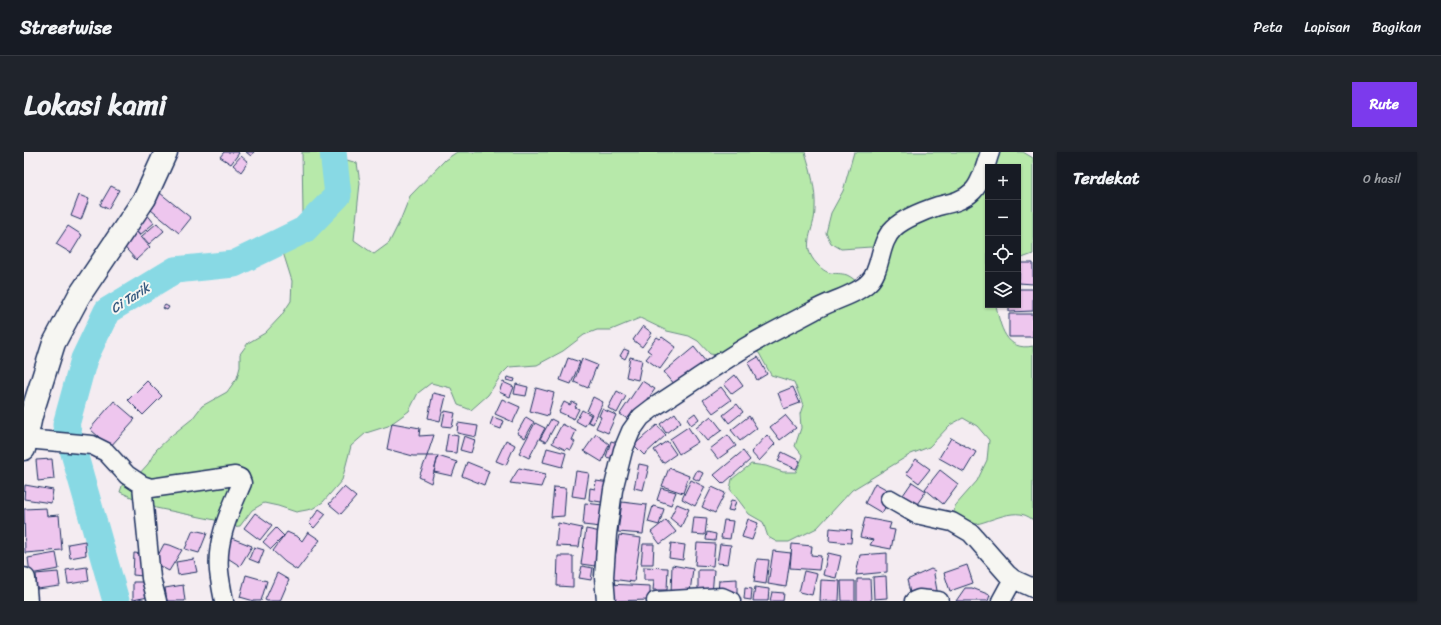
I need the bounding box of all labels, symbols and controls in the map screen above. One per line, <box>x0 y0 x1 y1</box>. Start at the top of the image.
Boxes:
text: Streetwise <box>20 11 112 44</box>
text: Peta <box>1253 15 1282 40</box>
text: Lapisan <box>1304 15 1350 40</box>
text: Bagikan <box>1372 15 1421 40</box>
text: Lokasi kami <box>24 80 166 129</box>
button: Rute <box>1352 82 1417 127</box>
text: Terdekat <box>1073 163 1139 193</box>
map controls <box>985 164 1021 308</box>
button: + <box>985 164 1021 200</box>
text: 0 hasil <box>1363 167 1401 190</box>
button: − <box>985 200 1021 236</box>
button: locate <box>985 236 1021 272</box>
button: layers <box>985 272 1021 308</box>
water label: Ci Tarik <box>106 275 156 319</box>

